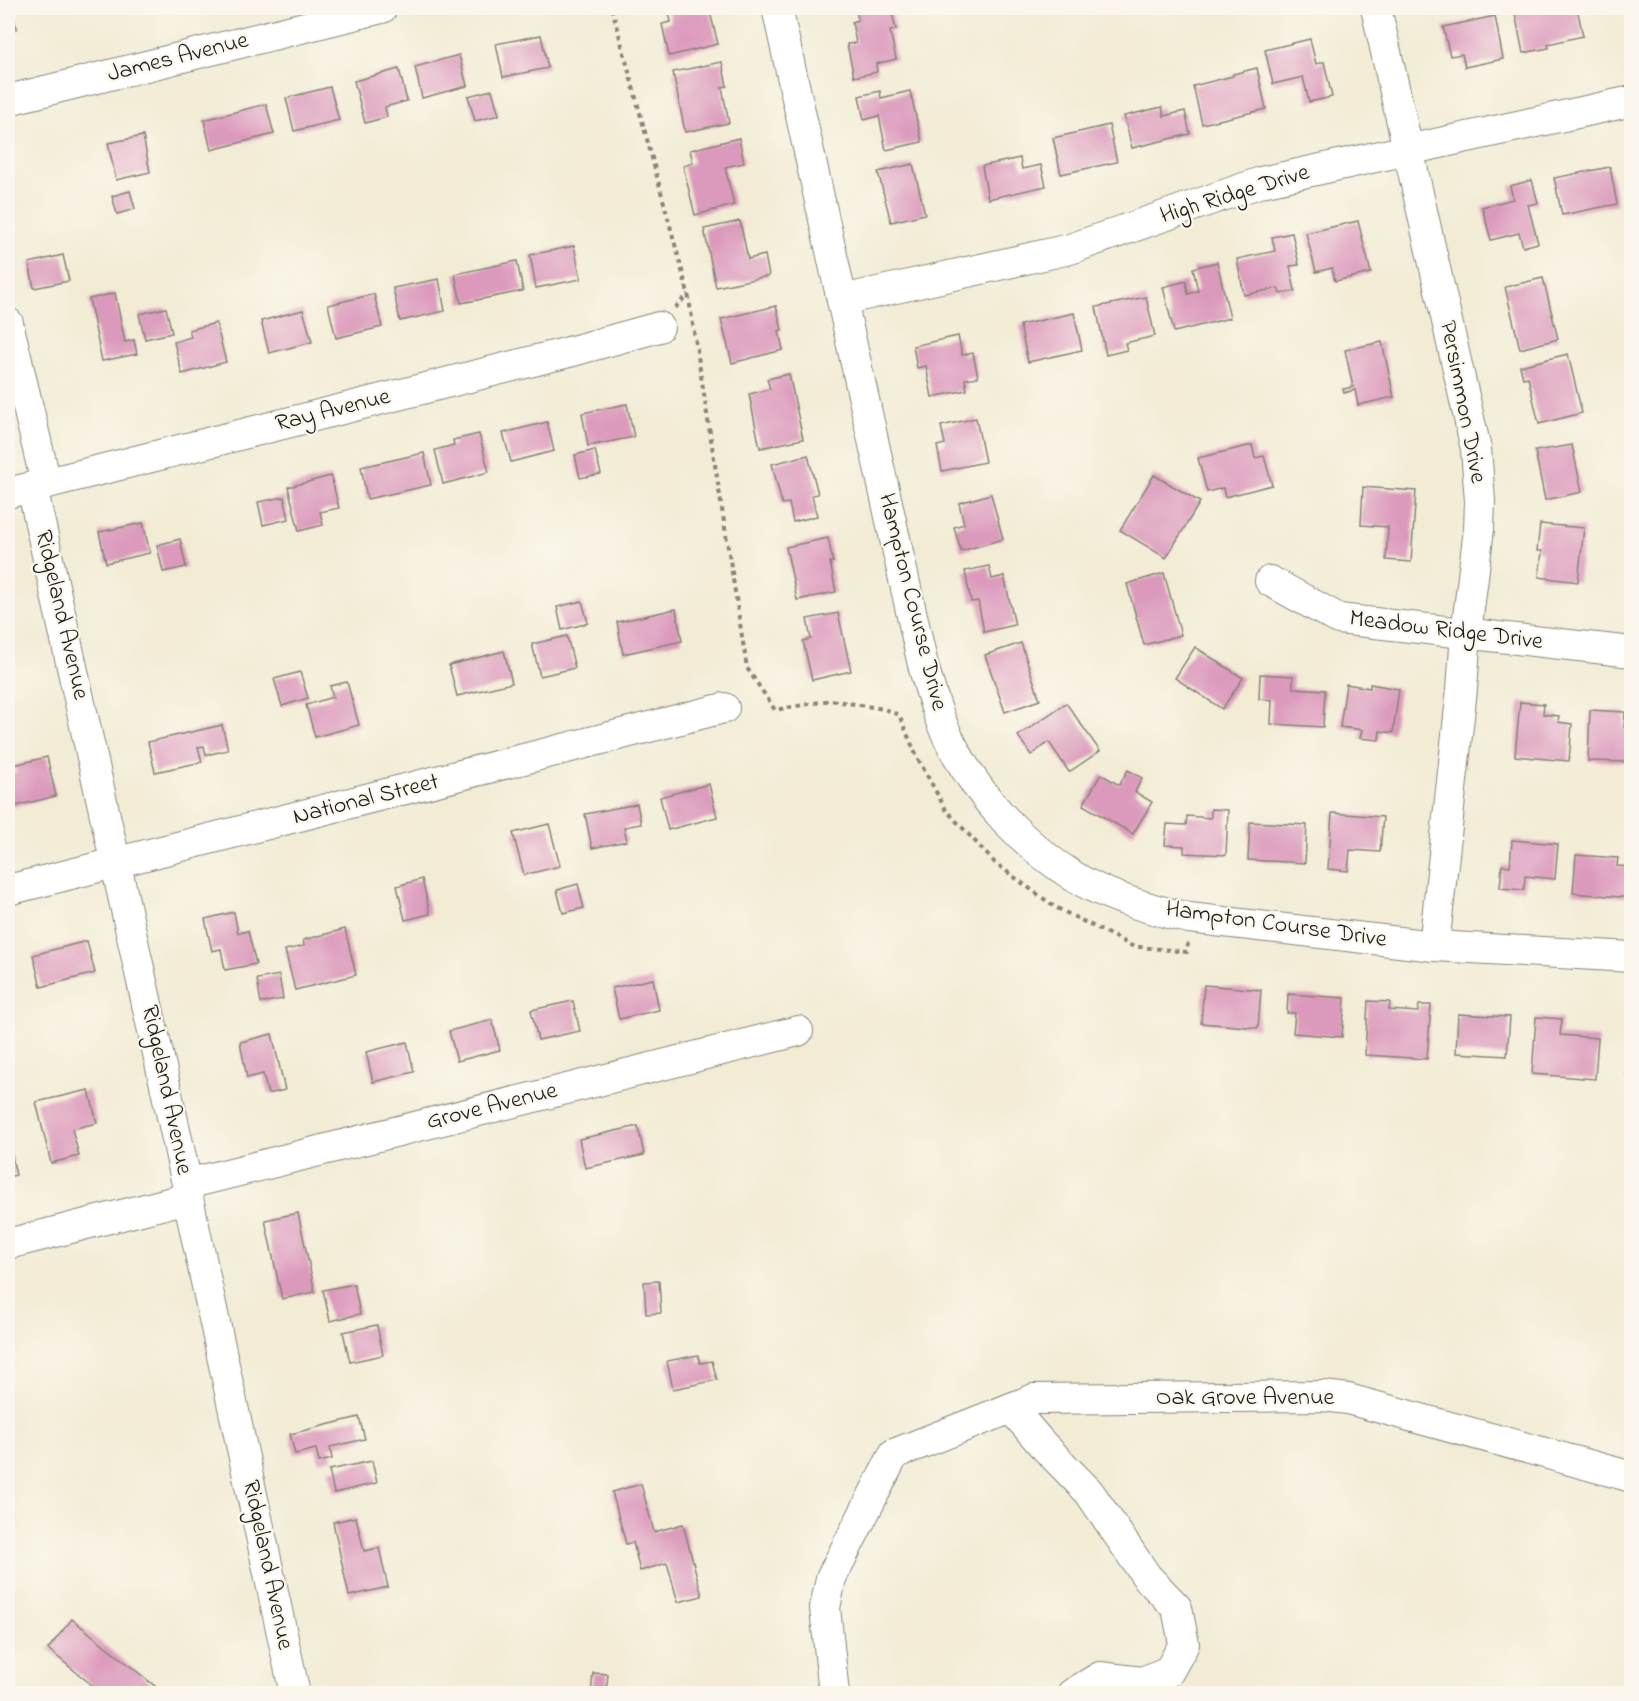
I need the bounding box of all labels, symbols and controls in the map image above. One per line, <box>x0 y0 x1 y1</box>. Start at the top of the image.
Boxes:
street label: James Avenue <box>104 24 252 92</box>
street label: High Ridge Drive <box>1156 156 1314 234</box>
street label: Persimmon Drive <box>1429 318 1495 486</box>
street label: Ray Avenue <box>272 380 395 443</box>
street label: Hampton Course Drive <box>868 490 956 715</box>
street label: Ridgeland Avenue <box>25 527 98 703</box>
street label: Meadow Ridge Drive <box>1347 602 1545 660</box>
street label: National Street <box>289 765 443 835</box>
street label: Hampton Course Drive <box>1163 892 1389 958</box>
street label: Ridgeland Avenue <box>131 1002 201 1178</box>
street label: Grove Avenue <box>423 1074 561 1140</box>
street label: Oak Grove Avenue <box>1156 1381 1335 1416</box>
street label: Ridgeland Avenue <box>232 1477 302 1653</box>

